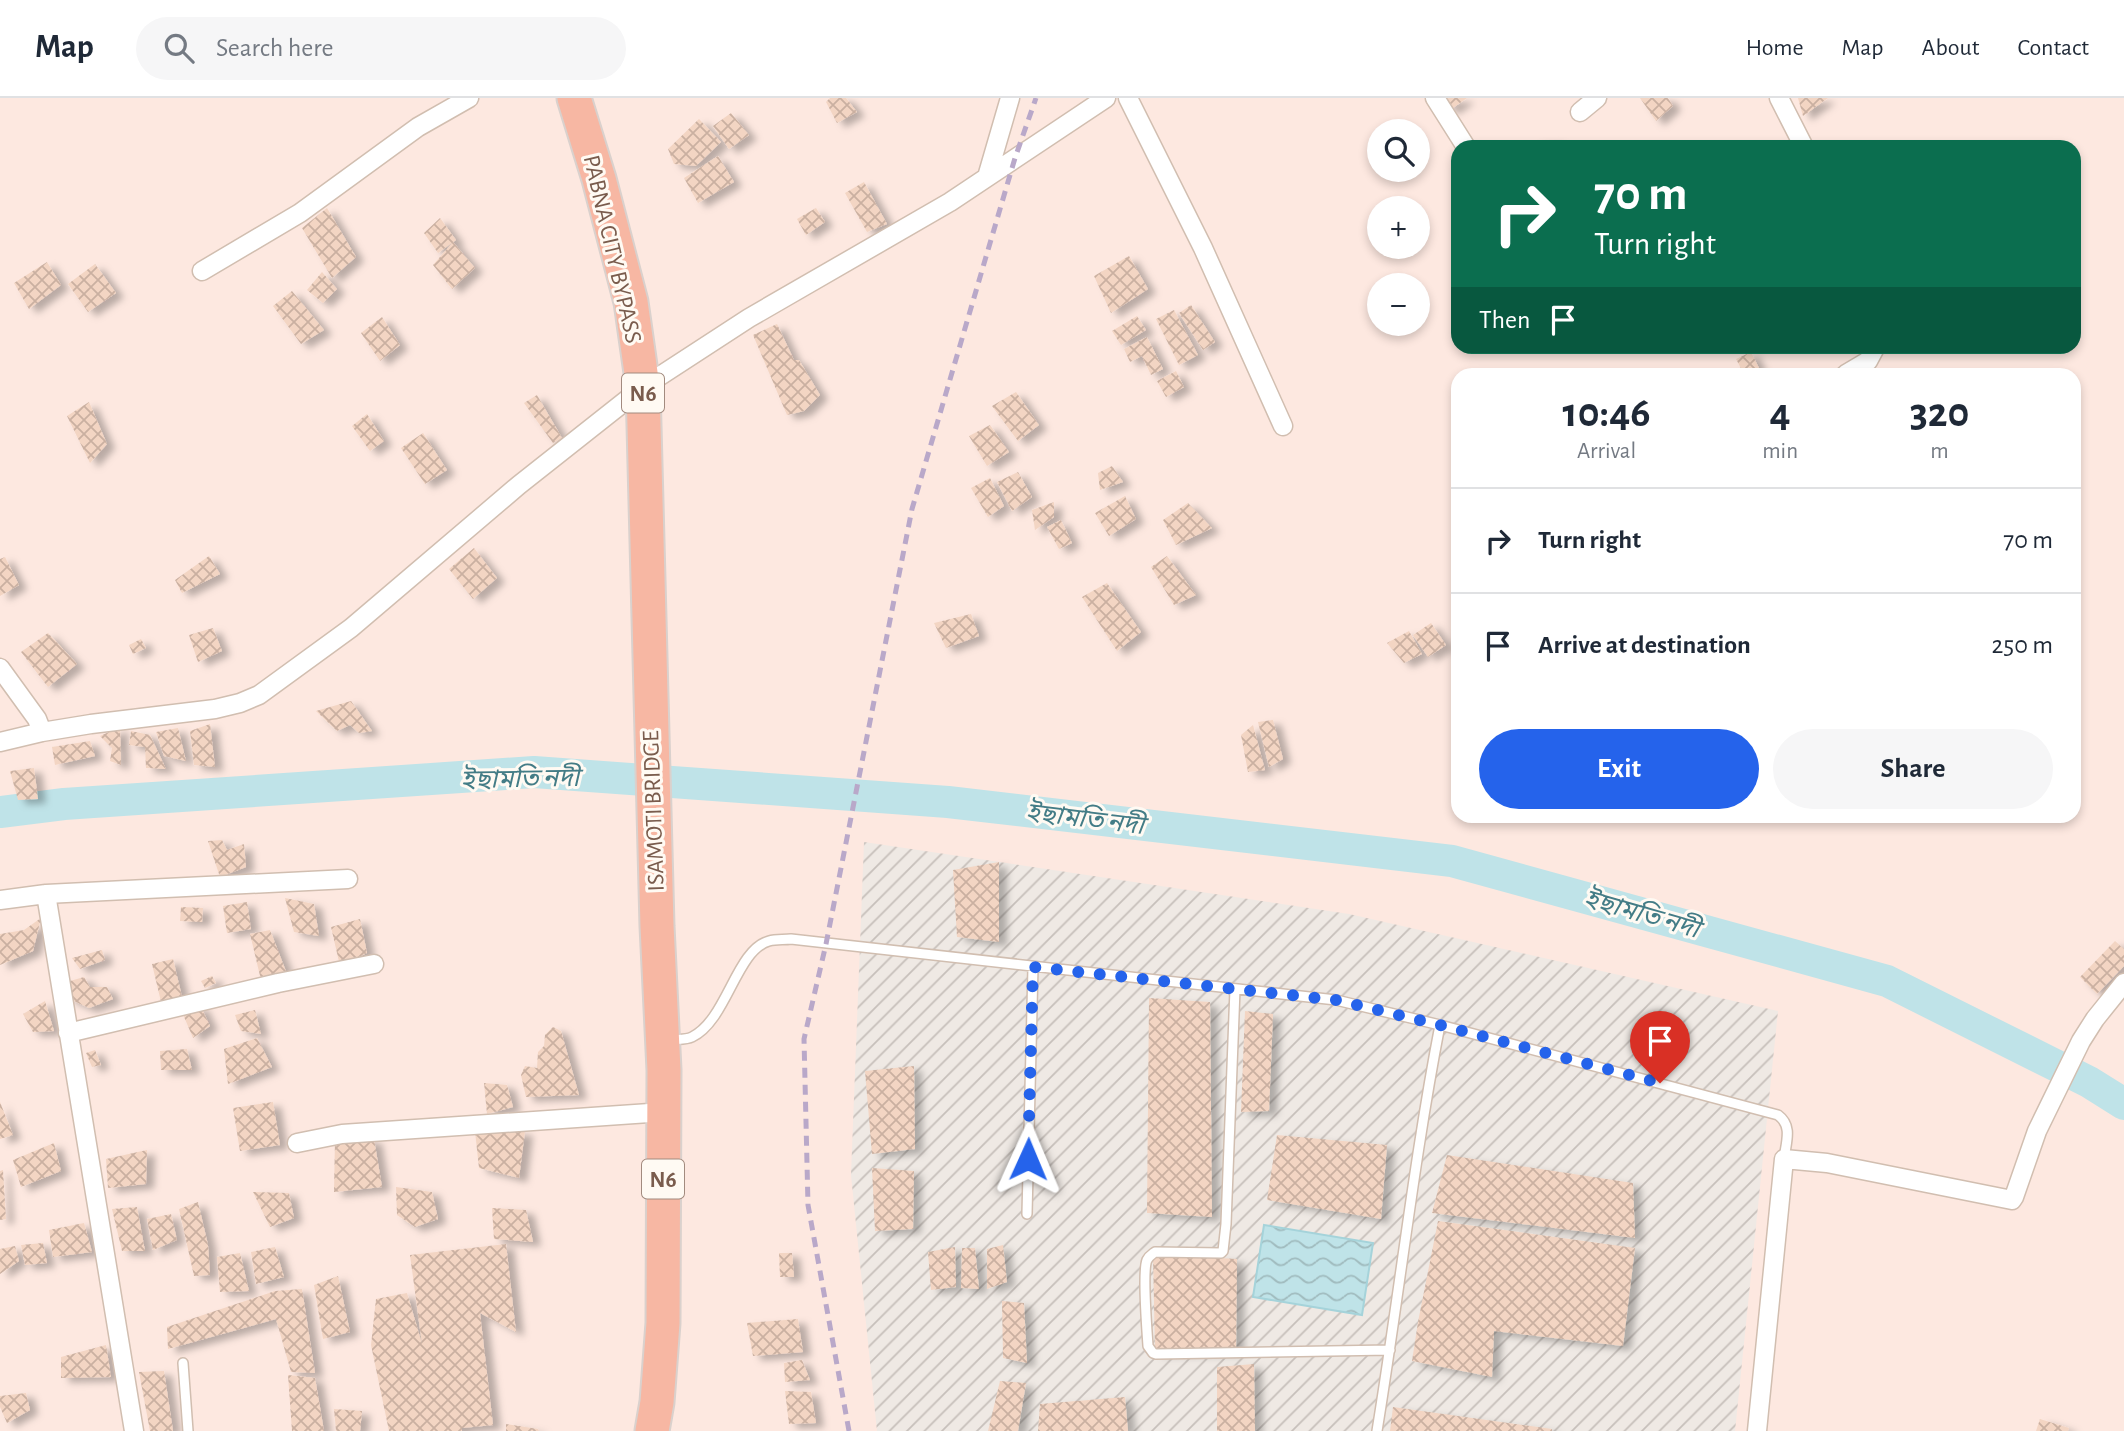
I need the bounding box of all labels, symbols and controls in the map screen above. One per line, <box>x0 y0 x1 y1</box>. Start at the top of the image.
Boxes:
search box <box>136 17 626 80</box>
icon: search <box>160 29 198 67</box>
text: Map <box>35 31 94 64</box>
text: Search here <box>216 35 334 61</box>
text: Home <box>1746 36 1804 60</box>
text: Map <box>1842 36 1884 60</box>
text: About <box>1922 36 1979 60</box>
text: Contact <box>2017 36 2089 60</box>
map controls <box>1367 119 1430 336</box>
button: search <box>1367 119 1430 182</box>
street label: PABNA CITY BYPASS <box>579 153 645 346</box>
icon: right <box>1479 168 1570 259</box>
text: 70 m <box>1594 170 1688 219</box>
button: + <box>1367 196 1430 259</box>
text: Turn right <box>1594 228 1716 260</box>
button: − <box>1367 273 1430 336</box>
icon: arrive <box>1544 301 1582 339</box>
text: Then <box>1479 307 1530 333</box>
road number: N6 <box>622 374 664 412</box>
text: 10:46 <box>1563 392 1651 434</box>
text: 4 <box>1770 392 1791 434</box>
text: 320 <box>1910 392 1969 434</box>
text: Arrival <box>1577 440 1636 463</box>
text: min <box>1762 440 1798 463</box>
text: m <box>1930 440 1949 463</box>
icon: right <box>1479 522 1517 560</box>
text: Turn right <box>1538 527 1641 553</box>
text: 70 m <box>2003 527 2053 553</box>
icon: arrive <box>1479 627 1517 665</box>
text: Arrive at destination <box>1538 632 1751 658</box>
text: 250 m <box>1991 632 2053 658</box>
button: Exit <box>1479 729 1759 809</box>
button: Share <box>1773 729 2053 809</box>
street label: ISAMOTI BRIDGE <box>639 730 669 892</box>
water label: ইছামতি নদী <box>460 762 585 793</box>
water label: ইছামতি নদী <box>1024 796 1151 840</box>
water label: ইছামতি নদী <box>1581 882 1708 944</box>
pin <box>1630 1011 1690 1083</box>
icon: arrive <box>1641 1022 1679 1060</box>
position arrow <box>991 1122 1065 1196</box>
road number: N6 <box>642 1160 684 1198</box>

